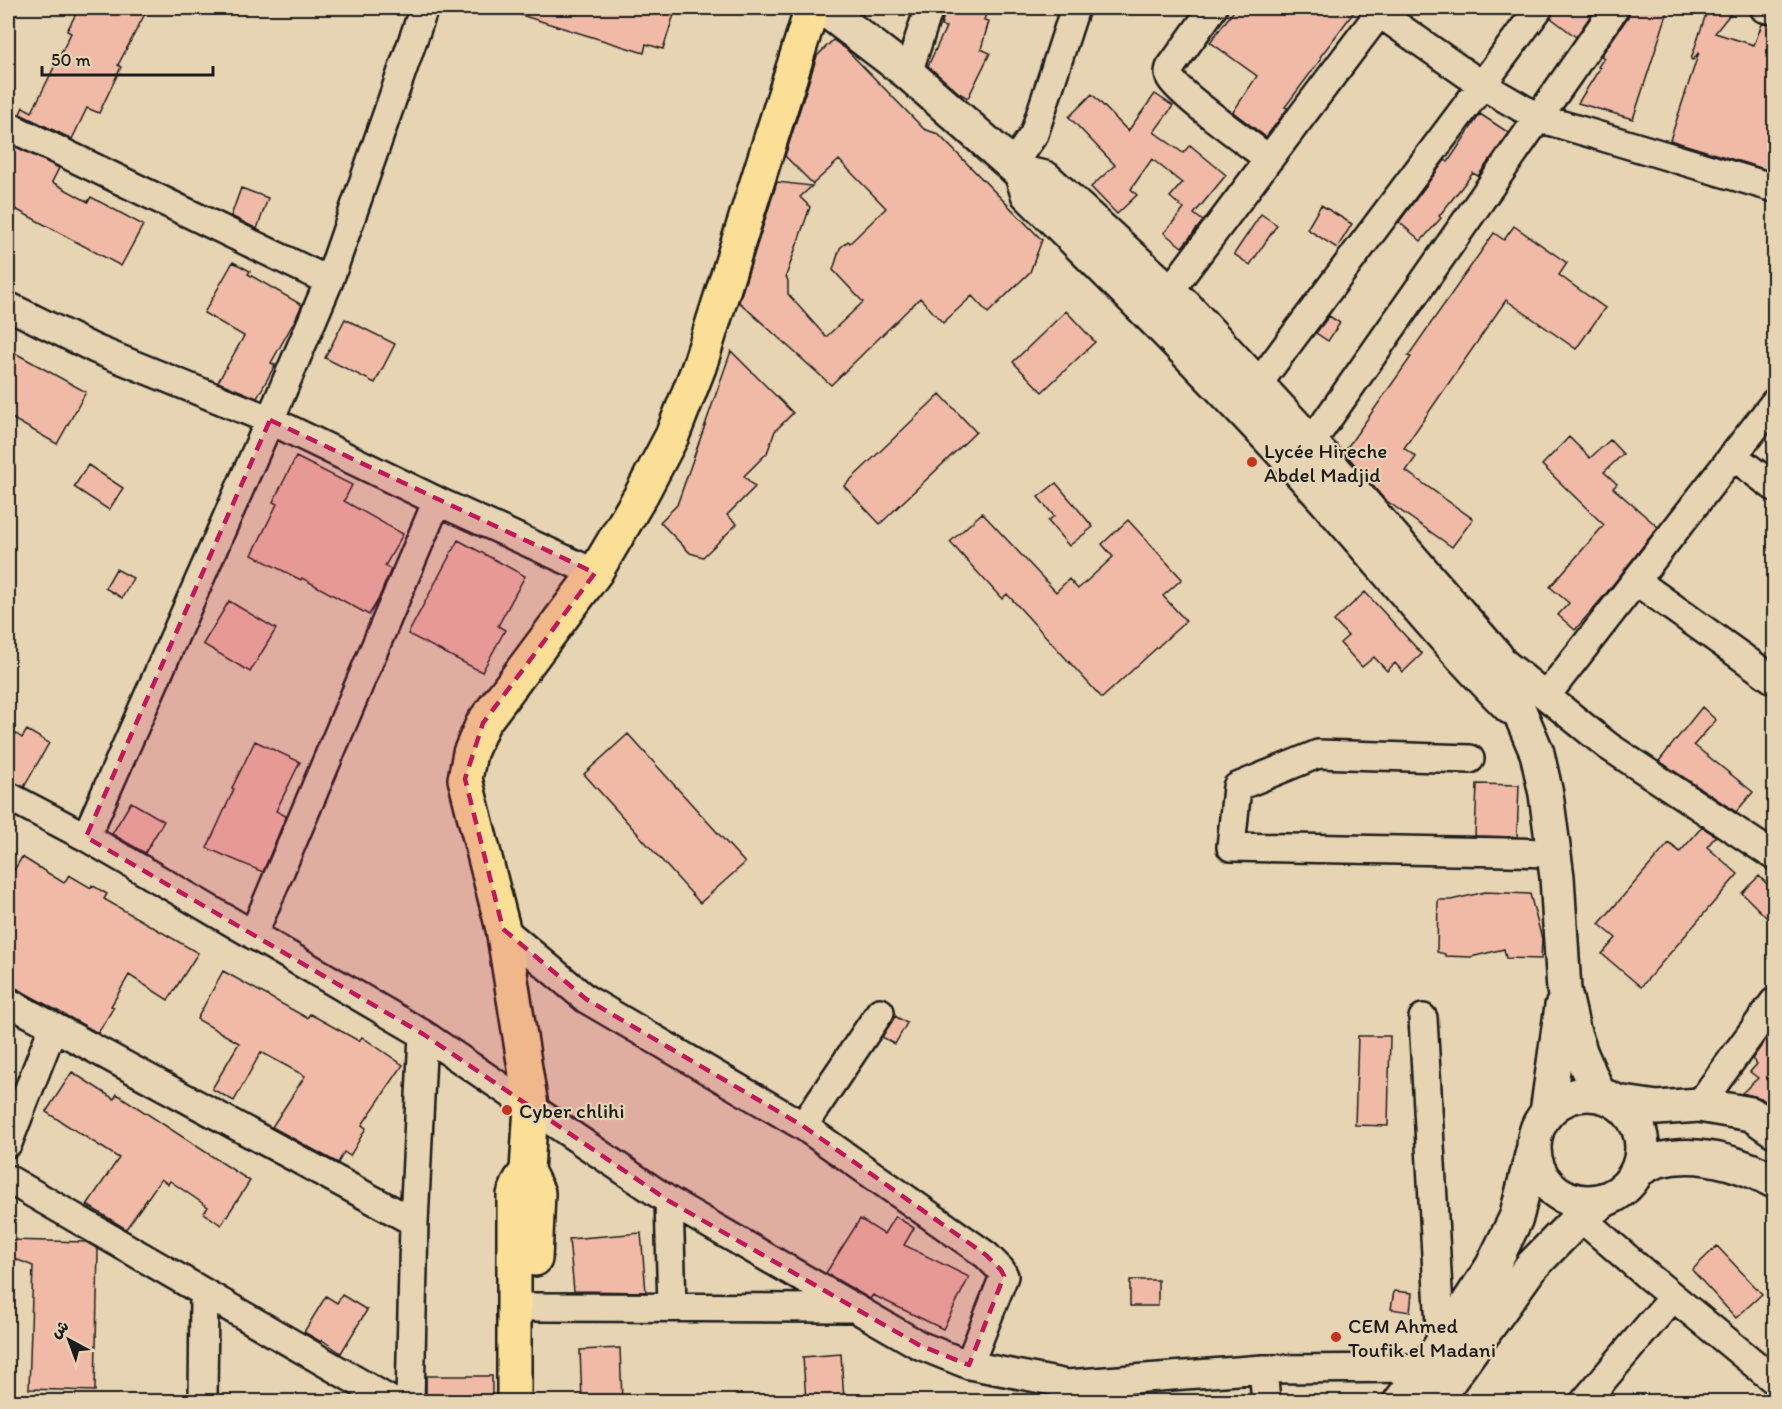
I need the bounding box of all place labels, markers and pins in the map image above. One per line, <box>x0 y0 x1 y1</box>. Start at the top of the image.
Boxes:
place label: Lycée Hireche Abdel Madjid <box>1264 438 1387 487</box>
marker: Lycée Hireche Abdel Madjid <box>1245 455 1259 469</box>
place label: Cyber chlihi <box>519 1098 625 1123</box>
marker: Cyber chlihi <box>500 1103 514 1117</box>
place label: CEM Ahmed Toufik el Madani <box>1348 1313 1496 1362</box>
marker: CEM Ahmed Toufik el Madani <box>1329 1330 1343 1344</box>

